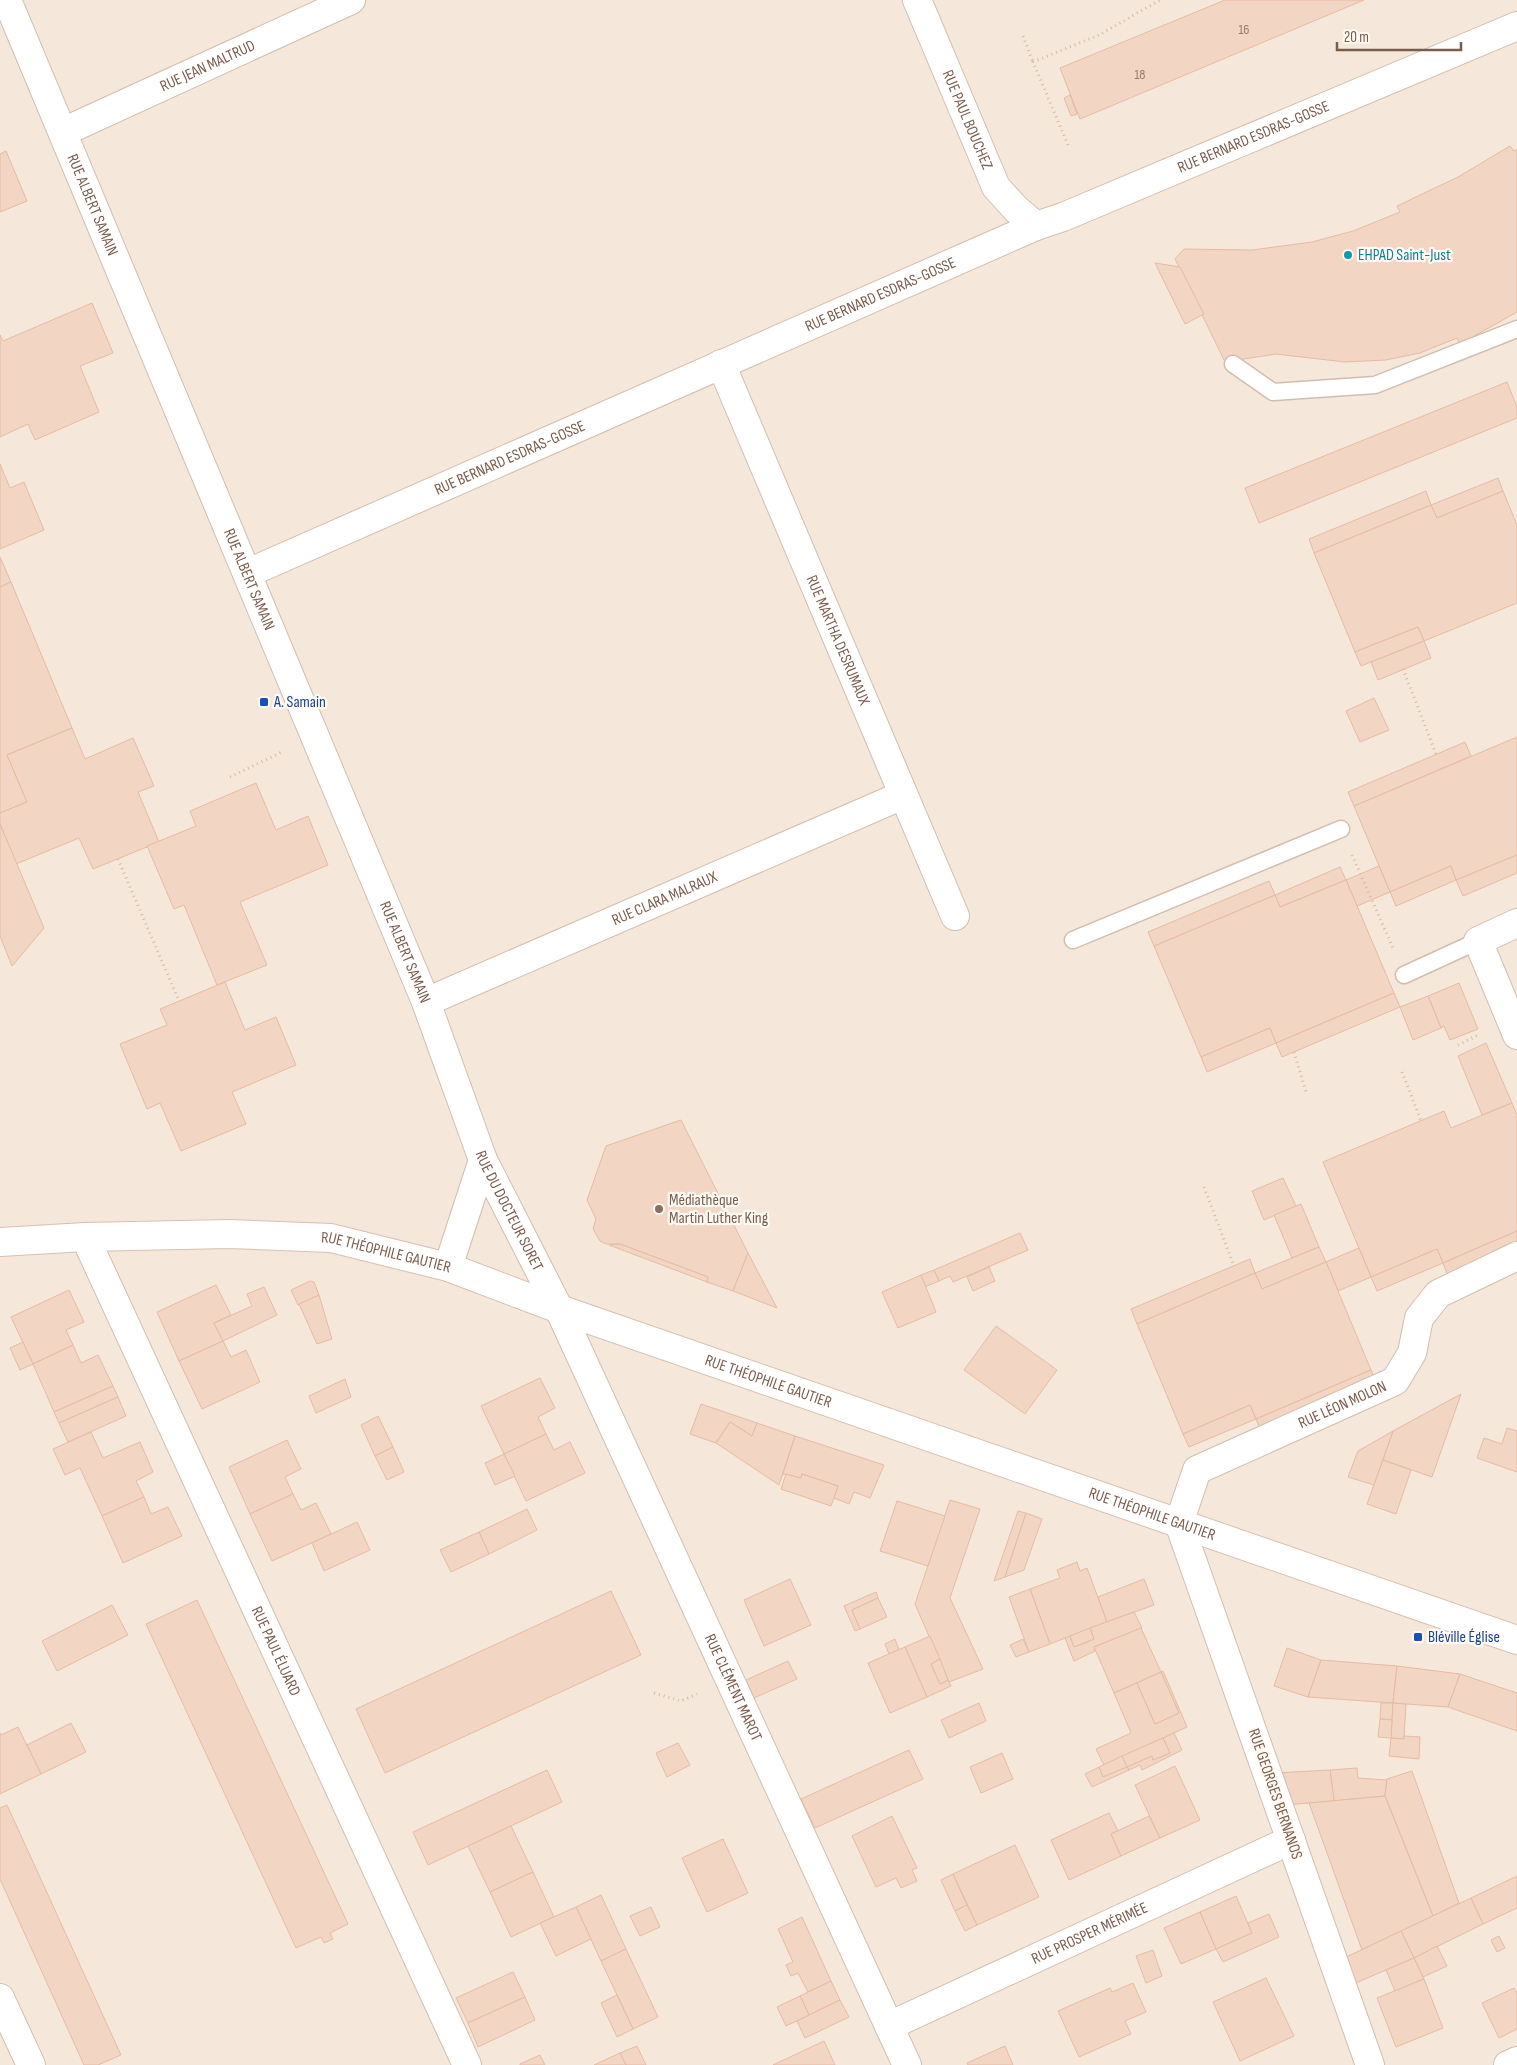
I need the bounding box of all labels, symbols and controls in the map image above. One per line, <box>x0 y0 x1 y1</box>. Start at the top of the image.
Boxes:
scale bar <box>1337 20 1461 52</box>
house number: 16 <box>1238 21 1250 38</box>
text: 20 m <box>1344 28 1369 47</box>
street label: RUE JEAN MALTRUD <box>157 36 258 96</box>
house number: 18 <box>1134 66 1146 83</box>
street label: RUE PAUL BOUCHEZ <box>938 67 997 173</box>
street label: RUE BERNARD ESDRAS-GOSSE <box>1175 97 1332 177</box>
street label: RUE ALBERT SAMAIN <box>63 151 122 259</box>
place label: EHPAD Saint-Just <box>1358 246 1451 265</box>
marker: EHPAD Saint-Just <box>1342 249 1354 261</box>
street label: RUE BERNARD ESDRAS-GOSSE <box>802 253 959 336</box>
street label: RUE BERNARD ESDRAS-GOSSE <box>432 416 588 499</box>
street label: RUE ALBERT SAMAIN <box>220 526 279 633</box>
street label: RUE MARTHA DESRUMAUX <box>802 572 874 708</box>
place label: A. Samain <box>273 693 326 712</box>
marker: A. Samain <box>258 696 270 708</box>
street label: RUE CLARA MALRAUX <box>609 867 720 930</box>
street label: RUE ALBERT SAMAIN <box>375 898 435 1006</box>
street label: RUE DU DOCTEUR SORET <box>471 1148 548 1274</box>
place label: Médiathèque Martin Luther King <box>669 1191 768 1228</box>
marker: Médiathèque Martin Luther King <box>653 1203 665 1215</box>
street label: RUE THÉOPHILE GAUTIER <box>321 1228 453 1277</box>
street label: RUE THÉOPHILE GAUTIER <box>702 1351 834 1412</box>
street label: RUE LÉON MOLON <box>1295 1377 1389 1433</box>
street label: RUE THÉOPHILE GAUTIER <box>1086 1483 1218 1545</box>
street label: RUE PAUL ÉLUARD <box>247 1603 305 1699</box>
place label: Bléville Église <box>1428 1628 1500 1647</box>
street label: RUE CLÉMENT MAROT <box>700 1631 766 1745</box>
marker: Bléville Église <box>1412 1631 1424 1643</box>
street label: RUE GEORGES BERNANOS <box>1244 1726 1306 1862</box>
street label: RUE PROSPER MÉRIMÉE <box>1028 1898 1151 1968</box>

